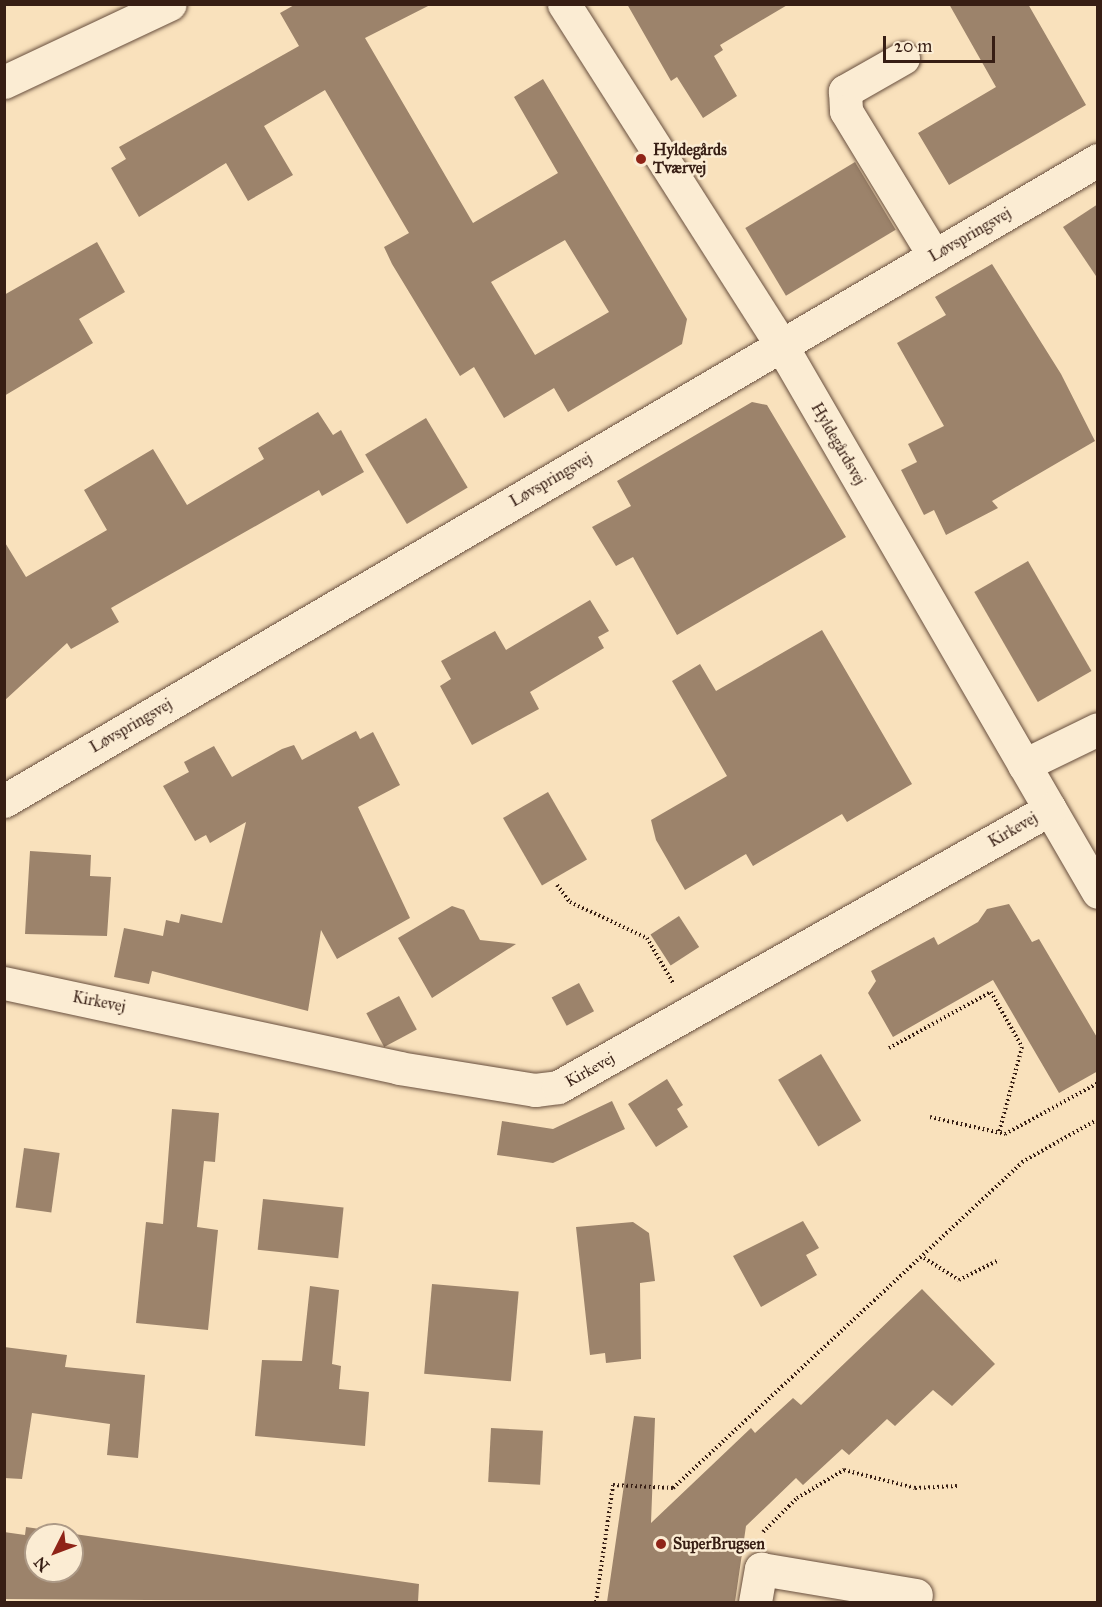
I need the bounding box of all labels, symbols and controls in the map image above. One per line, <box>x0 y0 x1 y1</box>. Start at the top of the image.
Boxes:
scale bar <box>886 24 998 62</box>
text: 20 m <box>894 35 932 57</box>
place label: Hyldegårds Tværvej <box>653 140 727 178</box>
marker: Hyldegårds Tværvej <box>634 152 648 166</box>
street label: Løvspringsvej <box>925 204 1015 266</box>
street label: Hyldegårdsvej <box>807 399 869 489</box>
street label: Løvspringsvej <box>506 449 596 511</box>
street label: Løvspringsvej <box>86 695 176 757</box>
street label: Kirkevej <box>985 808 1041 852</box>
street label: Kirkevej <box>71 987 127 1017</box>
street label: Kirkevej <box>562 1049 618 1091</box>
north arrow <box>24 1523 84 1583</box>
place label: SuperBrugsen <box>673 1534 765 1554</box>
marker: SuperBrugsen <box>654 1537 668 1551</box>
text: N <box>30 1553 53 1575</box>

